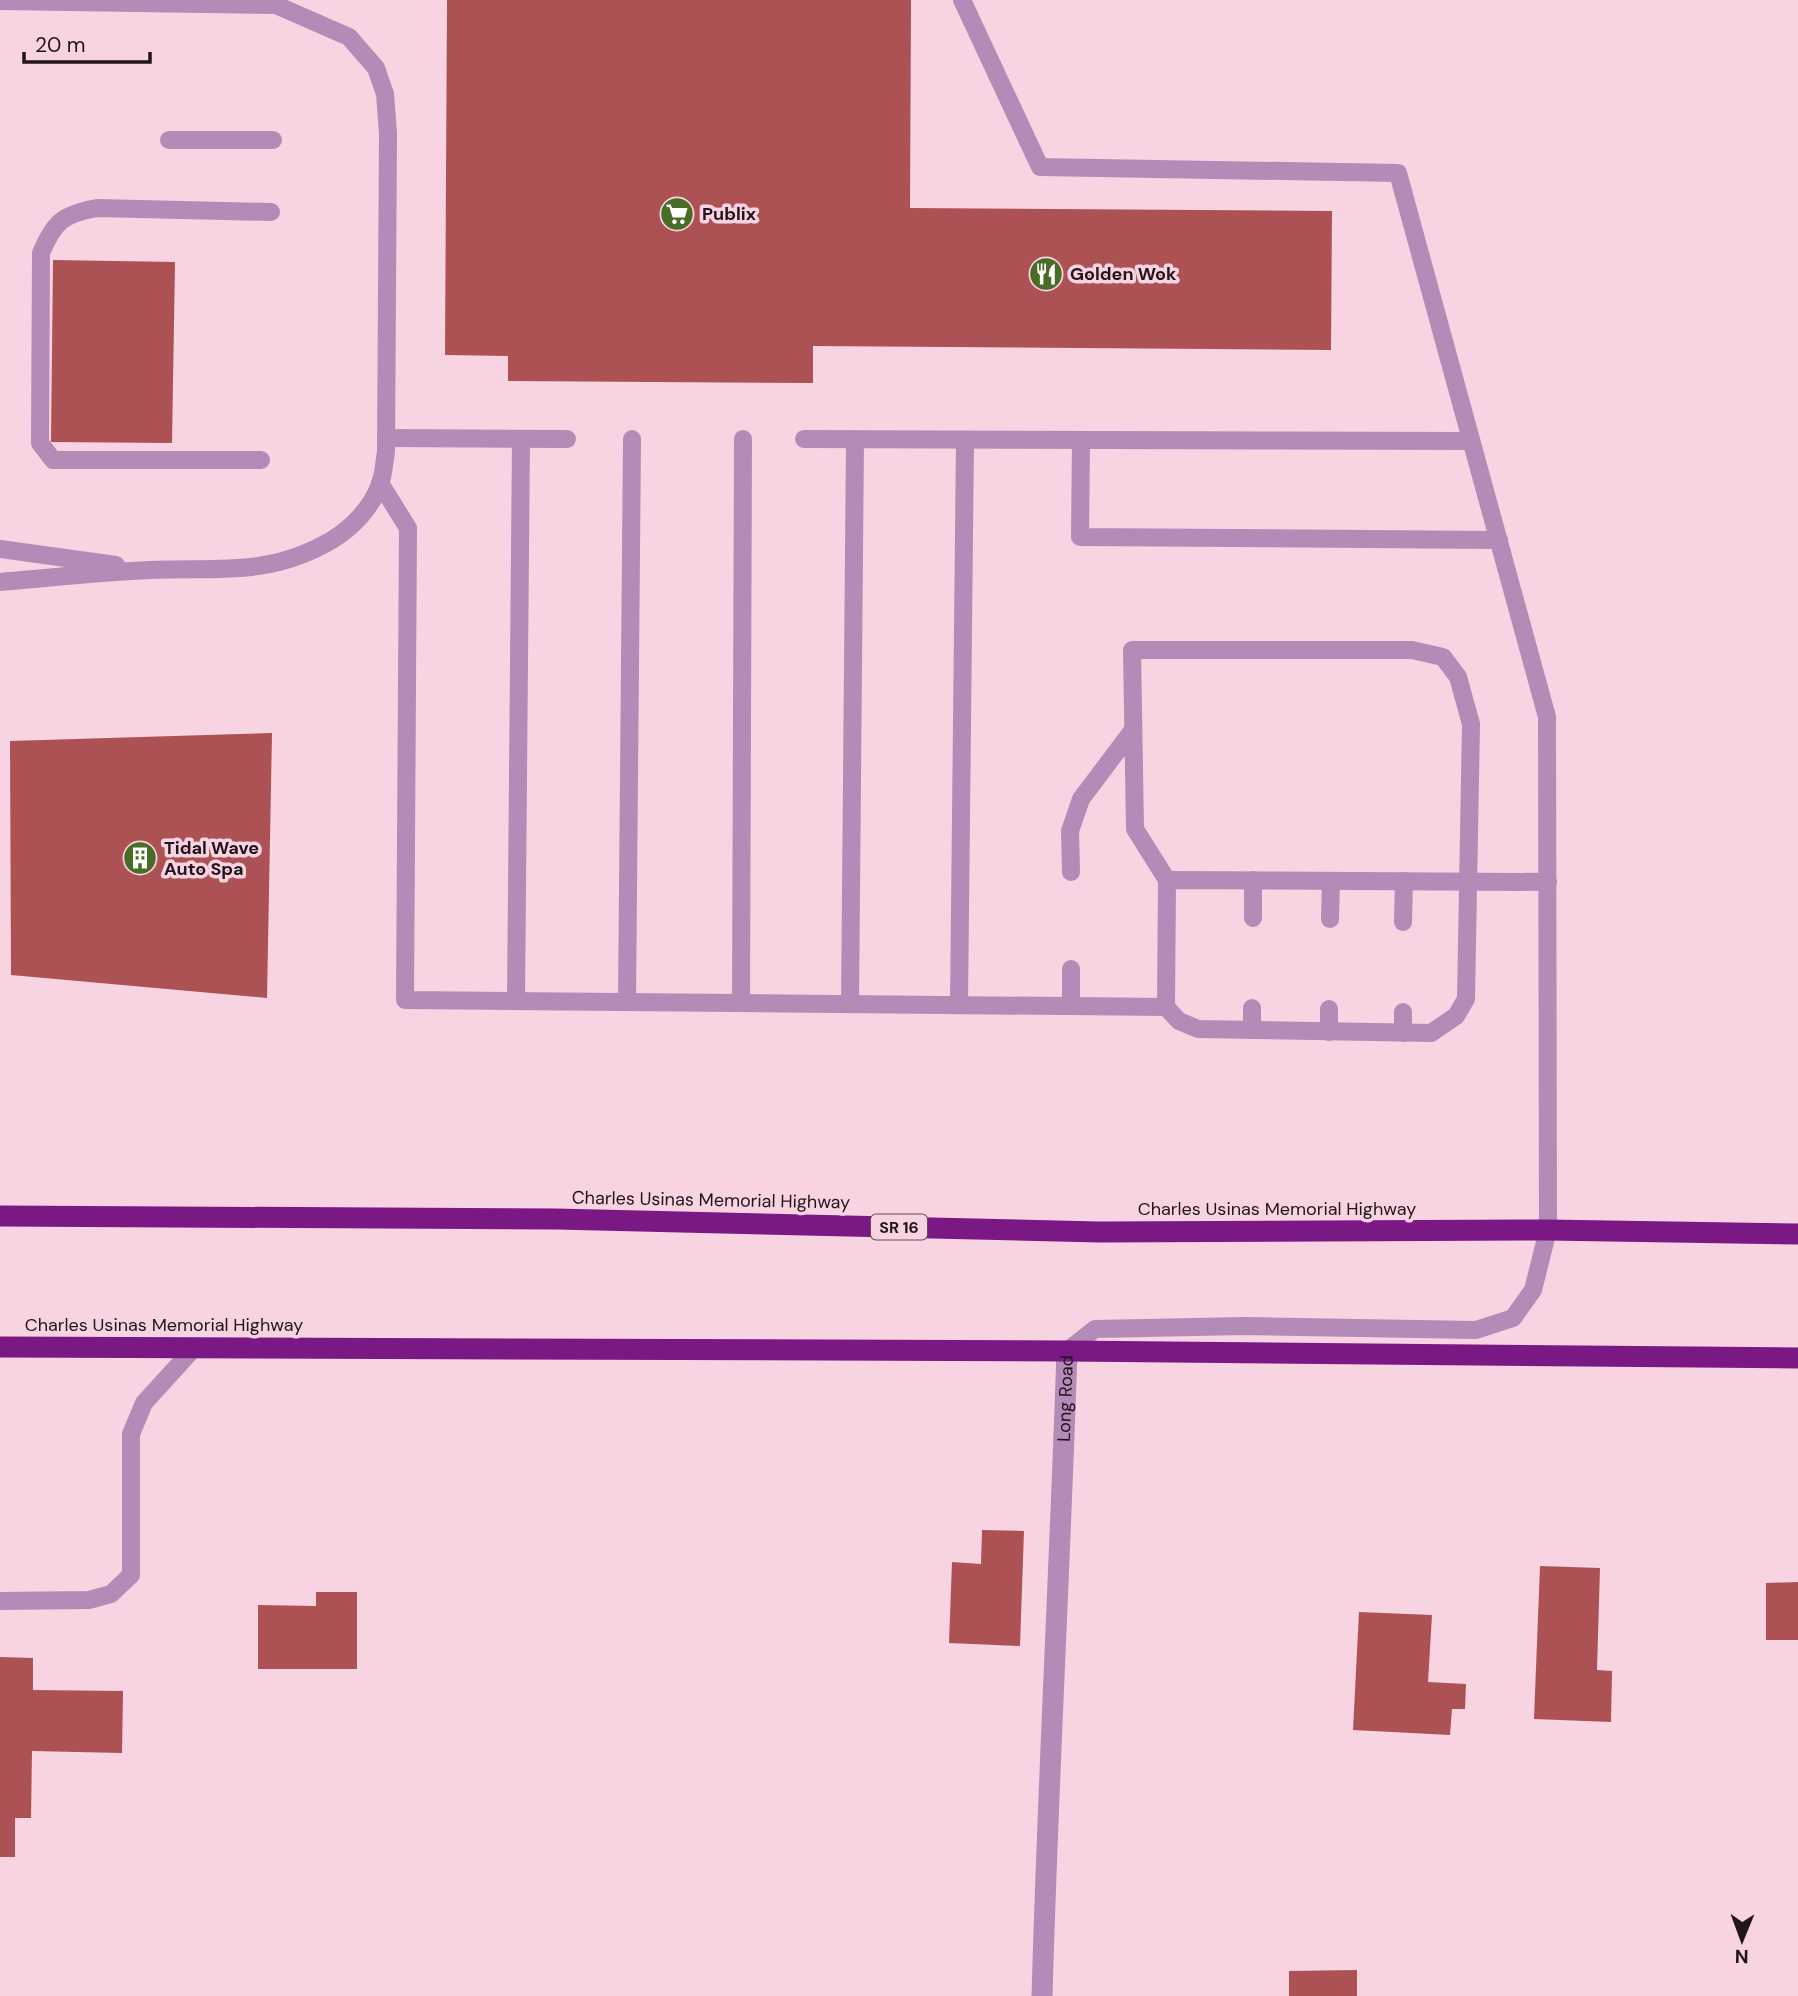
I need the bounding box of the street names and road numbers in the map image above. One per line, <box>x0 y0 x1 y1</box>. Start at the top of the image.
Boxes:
street label: Charles Usinas Memorial Highway <box>572 1186 850 1214</box>
street label: Charles Usinas Memorial Highway <box>1138 1197 1416 1221</box>
road number: SR 16 <box>871 1214 927 1240</box>
street label: Charles Usinas Memorial Highway <box>25 1313 303 1337</box>
street label: Long Road <box>1052 1355 1079 1442</box>

